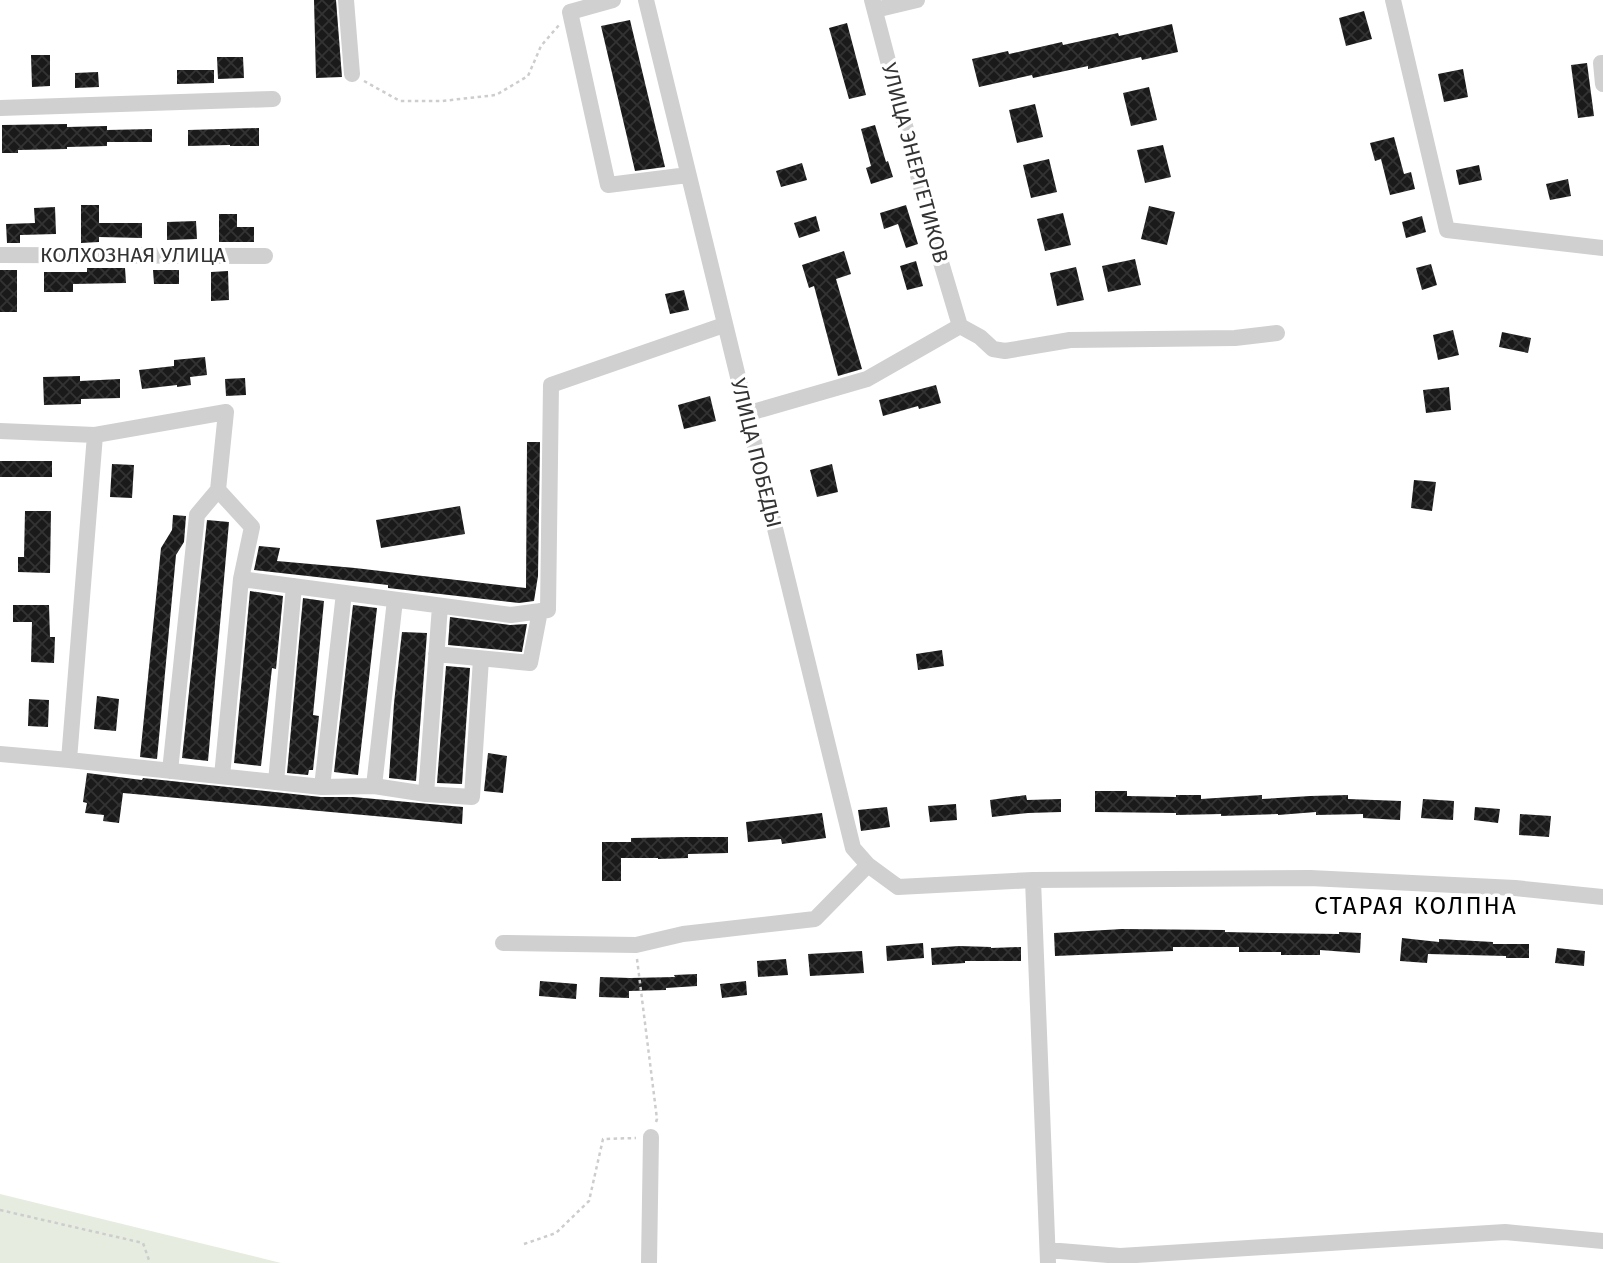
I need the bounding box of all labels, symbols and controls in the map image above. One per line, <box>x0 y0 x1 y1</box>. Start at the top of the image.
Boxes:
street label: УЛИЦА ЭНЕРГЕТИКОВ <box>876 60 954 266</box>
street label: КОЛХОЗНАЯ УЛИЦА <box>40 242 226 268</box>
street label: УЛИЦА ПОБЕДЫ <box>725 376 787 530</box>
district label: СТАРАЯ КОЛПНА <box>1314 892 1518 920</box>

